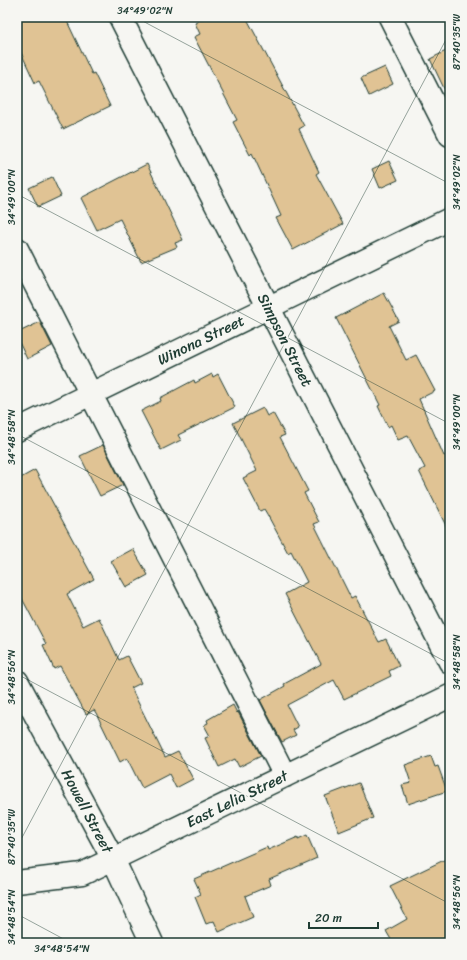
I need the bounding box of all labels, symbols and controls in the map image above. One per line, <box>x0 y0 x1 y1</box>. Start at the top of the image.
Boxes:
text: 34°49'02"N <box>117 2 173 20</box>
text: 87°40'35"W <box>448 14 466 70</box>
text: 34°49'02"N <box>448 154 466 210</box>
text: 34°49'00"N <box>3 169 21 225</box>
street label: Simpson Street <box>250 288 320 392</box>
street label: Winona Street <box>153 307 250 372</box>
text: 34°49'00"N <box>448 394 466 450</box>
text: 34°48'58"N <box>3 409 21 465</box>
text: 34°48'58"N <box>448 634 466 690</box>
text: 34°48'56"N <box>3 649 21 704</box>
street label: East Lelia Street <box>182 763 293 835</box>
street label: Howell Street <box>54 764 121 859</box>
text: 87°40'35"W <box>3 809 21 865</box>
text: 34°48'56"N <box>448 874 466 929</box>
text: 34°48'54"N <box>3 889 21 945</box>
scale bar <box>309 904 378 930</box>
text: 20 m <box>315 907 342 929</box>
text: 34°48'54"N <box>34 940 90 958</box>

